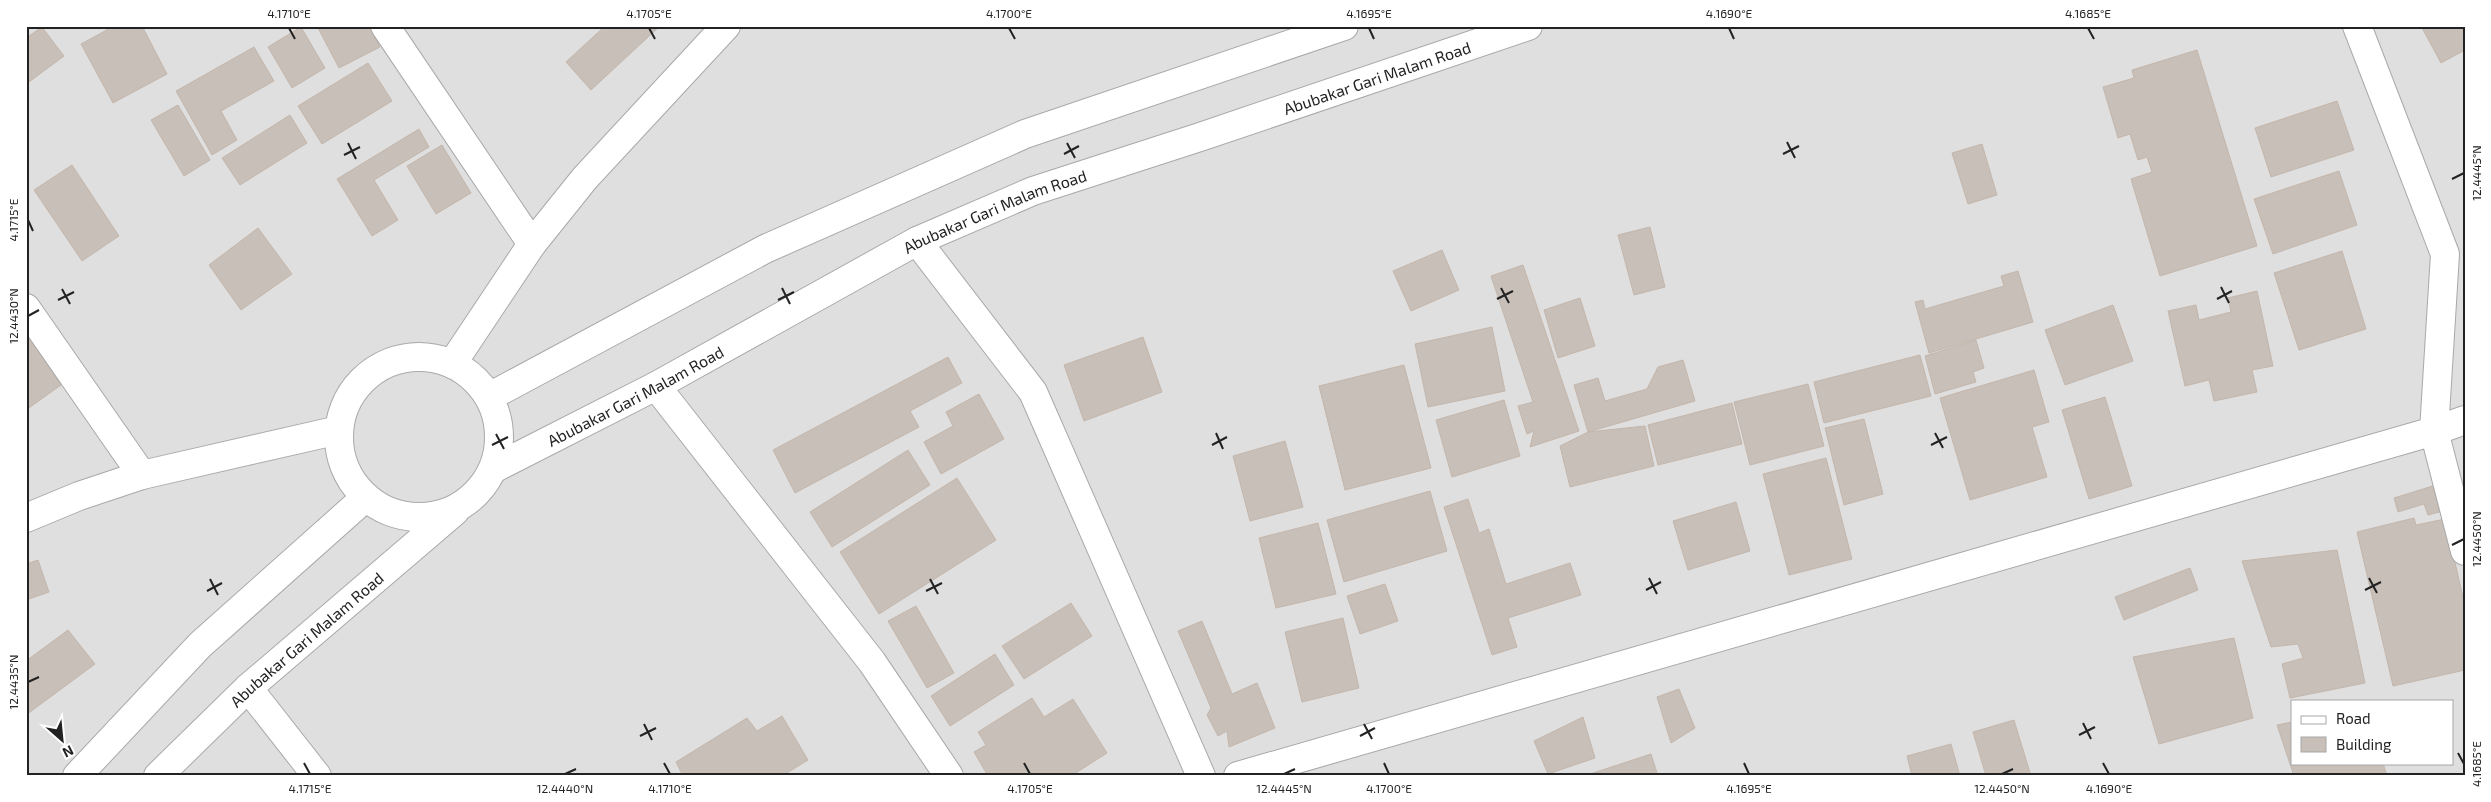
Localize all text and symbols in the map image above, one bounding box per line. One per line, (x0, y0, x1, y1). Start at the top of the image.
text: 4.1710°E (267, 6, 311, 20)
text: 4.1705°E (626, 6, 672, 20)
text: 4.1700°E (986, 6, 1032, 20)
text: 4.1695°E (1346, 6, 1392, 20)
text: 4.1690°E (1706, 6, 1752, 20)
text: 4.1685°E (2065, 6, 2111, 20)
street label: Abubakar Gari Malam Road (1281, 37, 1473, 118)
text: 12.4445°N (2469, 145, 2483, 201)
street label: Abubakar Gari Malam Road (900, 165, 1089, 256)
text: 4.1715°E (6, 198, 20, 241)
text: 12.4430°N (6, 288, 20, 344)
street label: Abubakar Gari Malam Road (544, 341, 726, 449)
text: 12.4450°N (2469, 511, 2483, 567)
street label: Abubakar Gari Malam Road (226, 567, 387, 710)
text: 12.4435°N (6, 655, 20, 709)
legend (2291, 700, 2454, 764)
text: Road (2336, 709, 2371, 727)
north arrow (38, 714, 88, 764)
text: Building (2336, 735, 2392, 753)
text: 4.1685°E (2469, 741, 2483, 787)
text: N (60, 742, 76, 762)
text: 4.1715°E (289, 781, 332, 795)
text: 12.4440°N (537, 781, 593, 795)
text: 4.1710°E (648, 781, 692, 795)
text: 4.1705°E (1007, 781, 1053, 795)
text: 12.4445°N (1256, 781, 1312, 795)
text: 4.1700°E (1366, 781, 1412, 795)
text: 4.1695°E (1726, 781, 1772, 795)
text: 12.4450°N (1974, 781, 2030, 795)
text: 4.1690°E (2086, 781, 2132, 795)

